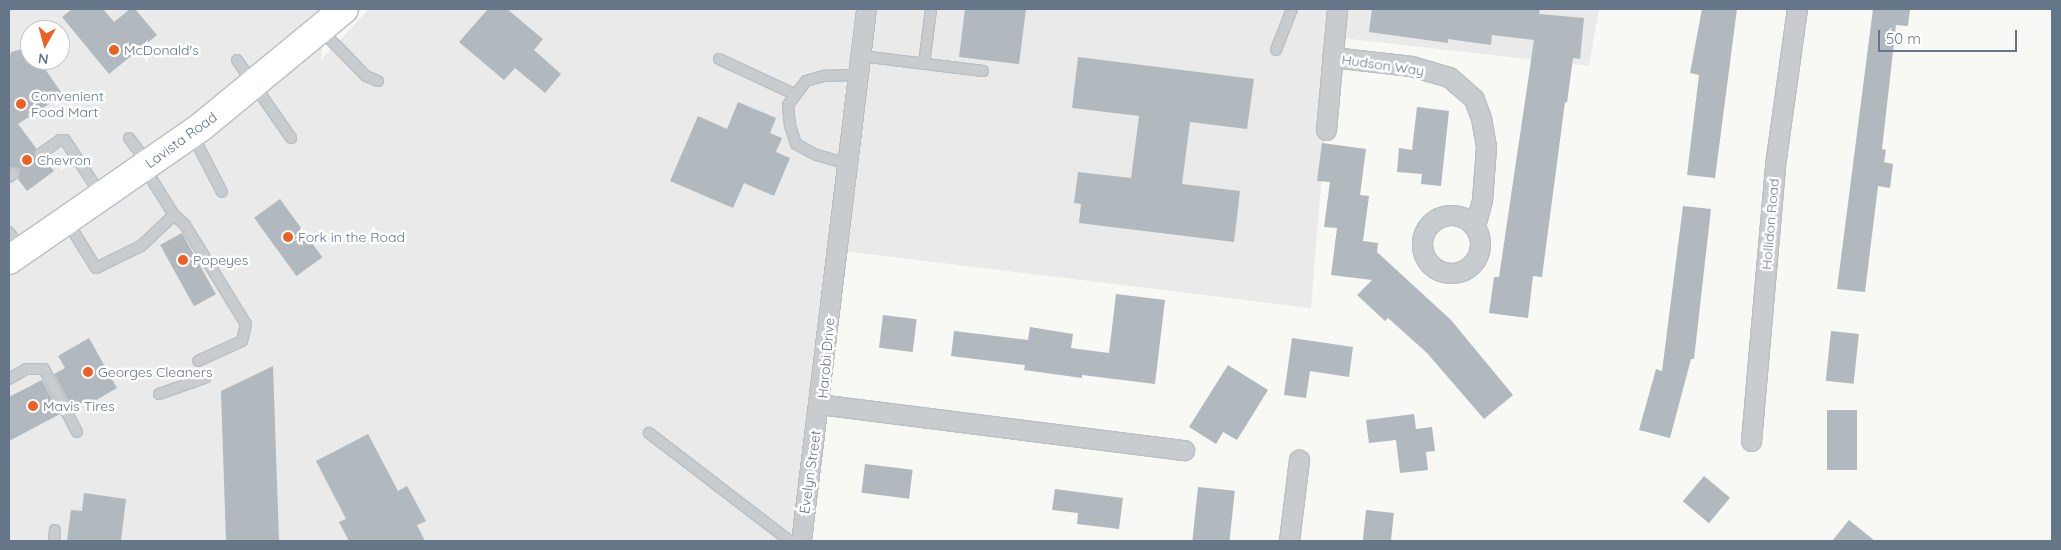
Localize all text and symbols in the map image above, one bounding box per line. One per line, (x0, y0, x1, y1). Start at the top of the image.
north arrow (20, 20, 70, 70)
scale bar (1881, 20, 2020, 52)
text: 50 m (1886, 29, 1921, 48)
place label: McDonald's (124, 42, 199, 58)
marker: McDonald's (108, 44, 120, 56)
text: N (37, 49, 50, 68)
street label: Hudson Way (1341, 51, 1425, 79)
place label: Convenient Food Mart (31, 88, 104, 120)
marker: Convenient Food Mart (15, 98, 27, 110)
street label: Lavista Road (142, 108, 220, 172)
place label: Chevron (37, 152, 91, 168)
marker: Chevron (21, 154, 33, 166)
street label: Hollidon Road (1758, 178, 1782, 270)
place label: Fork in the Road (298, 229, 405, 245)
marker: Fork in the Road (282, 231, 294, 243)
place label: Popeyes (193, 252, 248, 268)
marker: Popeyes (177, 254, 189, 266)
street label: Harobi Drive (814, 317, 838, 399)
place label: Georges Cleaners (98, 364, 213, 380)
marker: Georges Cleaners (82, 366, 94, 378)
place label: Mavis Tires (43, 398, 115, 414)
marker: Mavis Tires (27, 400, 39, 412)
street label: Evelyn Street (796, 429, 824, 515)

